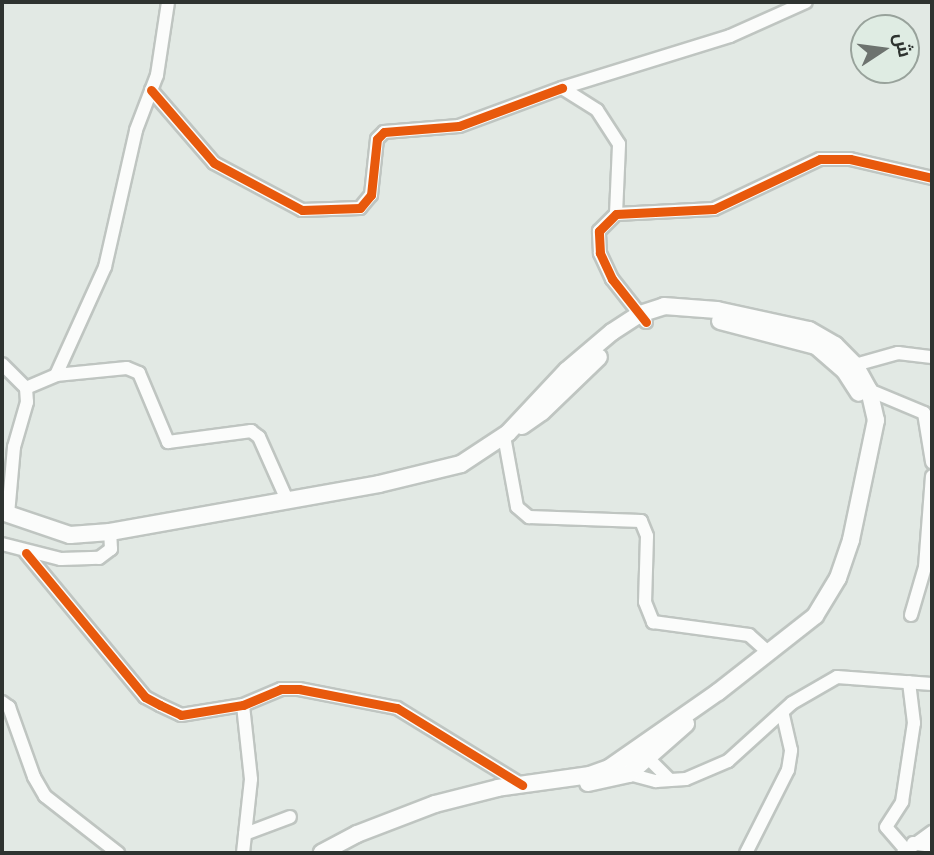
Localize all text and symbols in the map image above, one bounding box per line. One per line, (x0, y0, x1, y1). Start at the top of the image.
north arrow (850, 14, 920, 84)
text: ش (889, 30, 918, 59)

